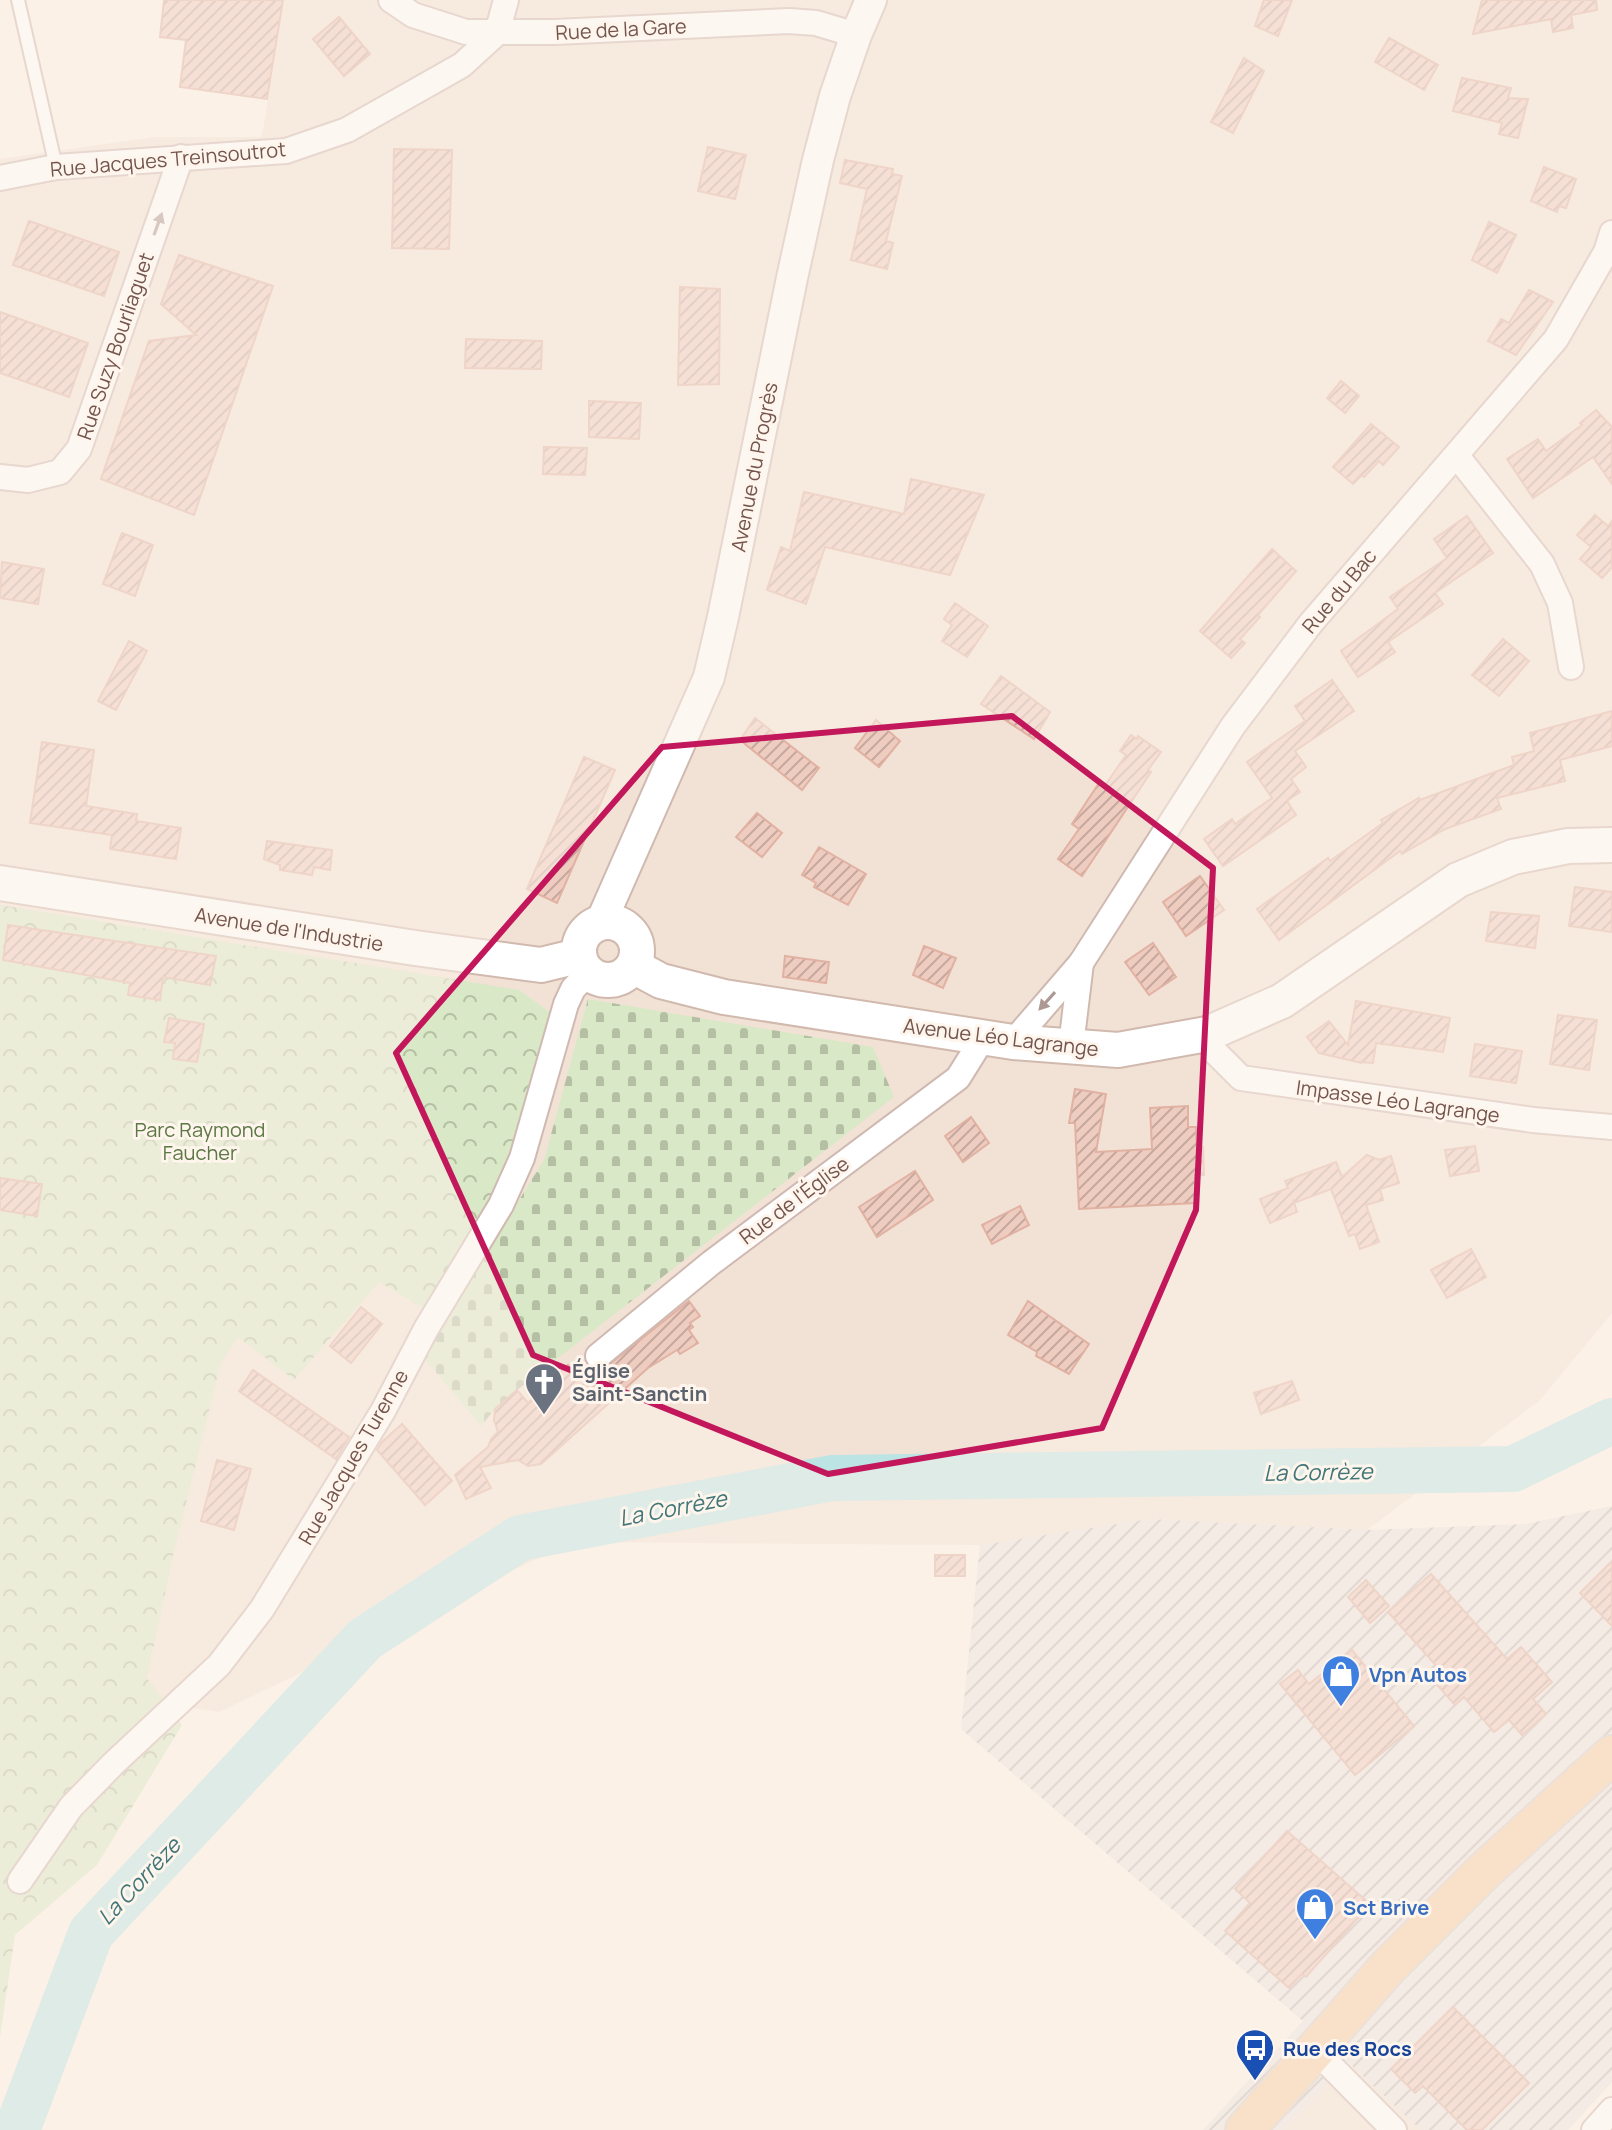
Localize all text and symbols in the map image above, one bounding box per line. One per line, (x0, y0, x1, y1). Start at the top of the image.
street label: Rue de la Gare (555, 12, 687, 46)
street label: Rue Jacques Treinsoutrot (49, 135, 287, 183)
one-way arrow (152, 212, 164, 236)
street label: Rue Suzy Bourliaguet (70, 249, 160, 443)
street label: Avenue du Progrès (724, 380, 784, 554)
street label: Rue du Bac (1296, 543, 1382, 639)
street label: Avenue de l'Industrie (193, 901, 385, 957)
one-way arrow (1039, 990, 1056, 1010)
street label: Avenue Léo Lagrange (902, 1012, 1100, 1062)
street label: Impasse Léo Lagrange (1294, 1073, 1502, 1129)
park label: Parc Raymond Faucher (135, 1116, 265, 1166)
street label: Rue de l'Église (734, 1150, 854, 1250)
place label: Église Saint-Sanctin (572, 1357, 707, 1407)
church icon: Église Saint-Sanctin (523, 1361, 565, 1416)
street label: Rue Jacques Turenne (292, 1364, 414, 1550)
water label: La Corrèze (1263, 1456, 1374, 1488)
water label: La Corrèze (617, 1483, 730, 1533)
shop icon: Vpn Autos (1320, 1653, 1362, 1708)
place label: Vpn Autos (1369, 1661, 1467, 1688)
water label: La Corrèze (91, 1830, 188, 1931)
shop icon: Sct Brive (1294, 1886, 1336, 1941)
place label: Sct Brive (1343, 1894, 1429, 1921)
bus stop icon: Rue des Rocs (1234, 2027, 1276, 2082)
place label: Rue des Rocs (1283, 2035, 1412, 2062)

